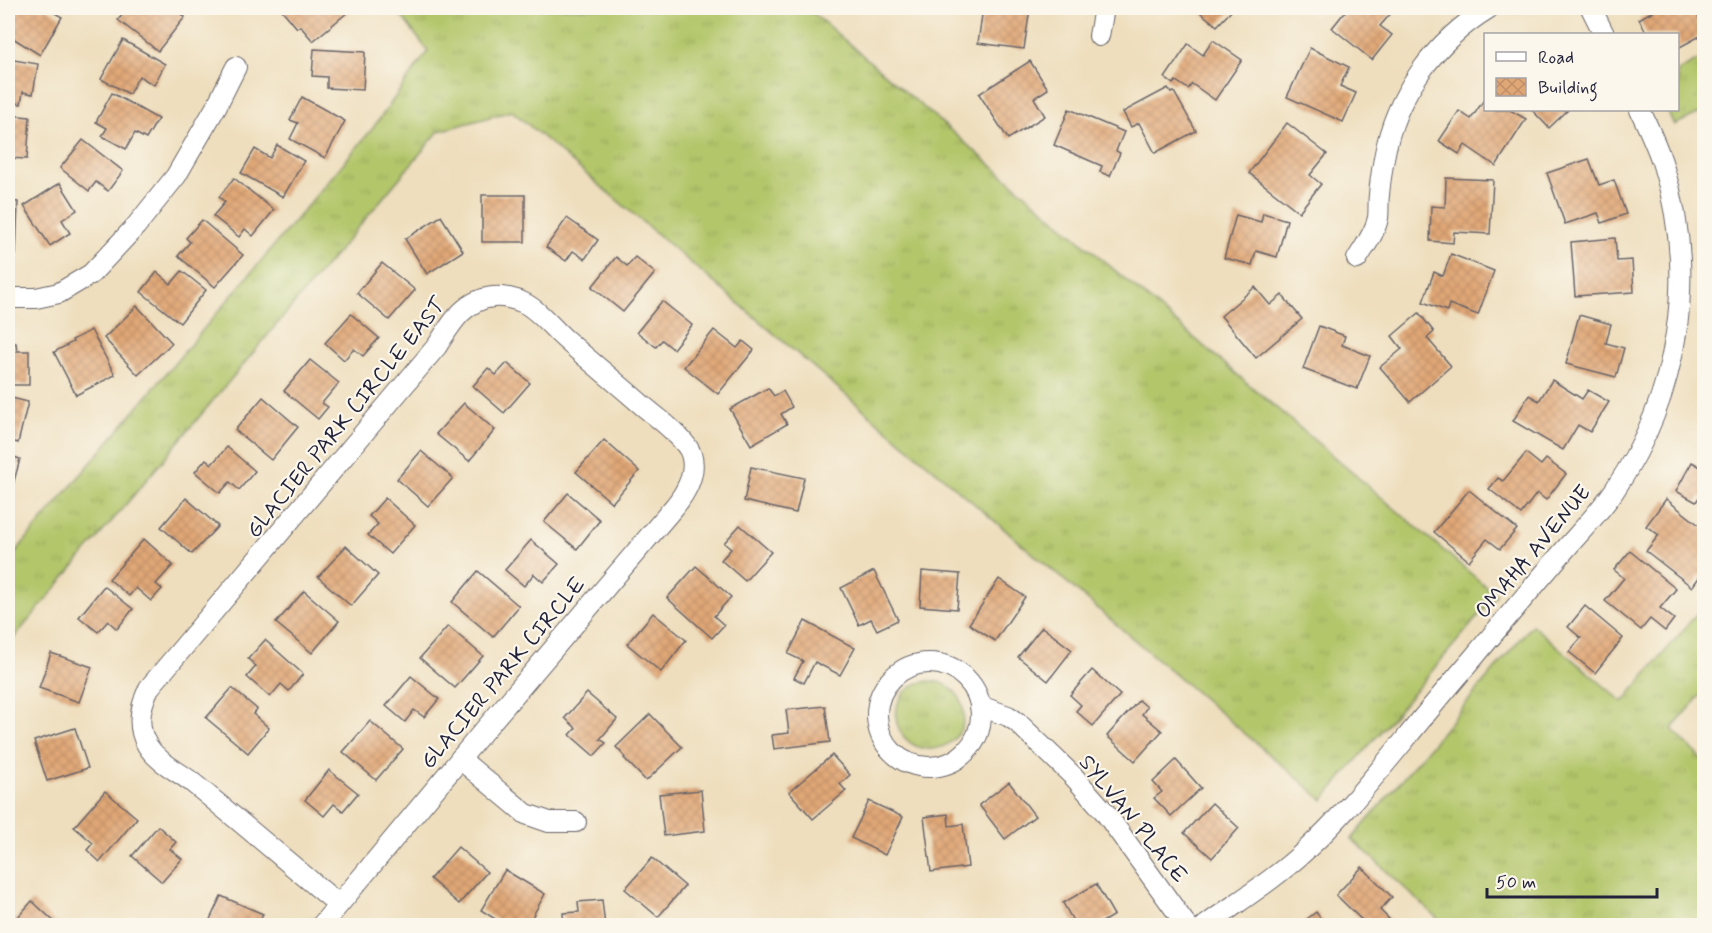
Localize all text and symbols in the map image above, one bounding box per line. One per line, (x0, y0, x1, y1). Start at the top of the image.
legend (1484, 33, 1679, 111)
text: Road (1538, 46, 1574, 70)
text: Building (1538, 76, 1598, 102)
street label: GLACIER PARK CIRCLE EAST (241, 291, 453, 544)
street label: OMAHA AVENUE (1469, 480, 1598, 625)
street label: GLACIER PARK CIRCLE (415, 571, 592, 775)
street label: SYLVAN PLACE (1072, 749, 1193, 889)
scale bar (1487, 861, 1656, 899)
text: 50 m (1496, 871, 1536, 895)

